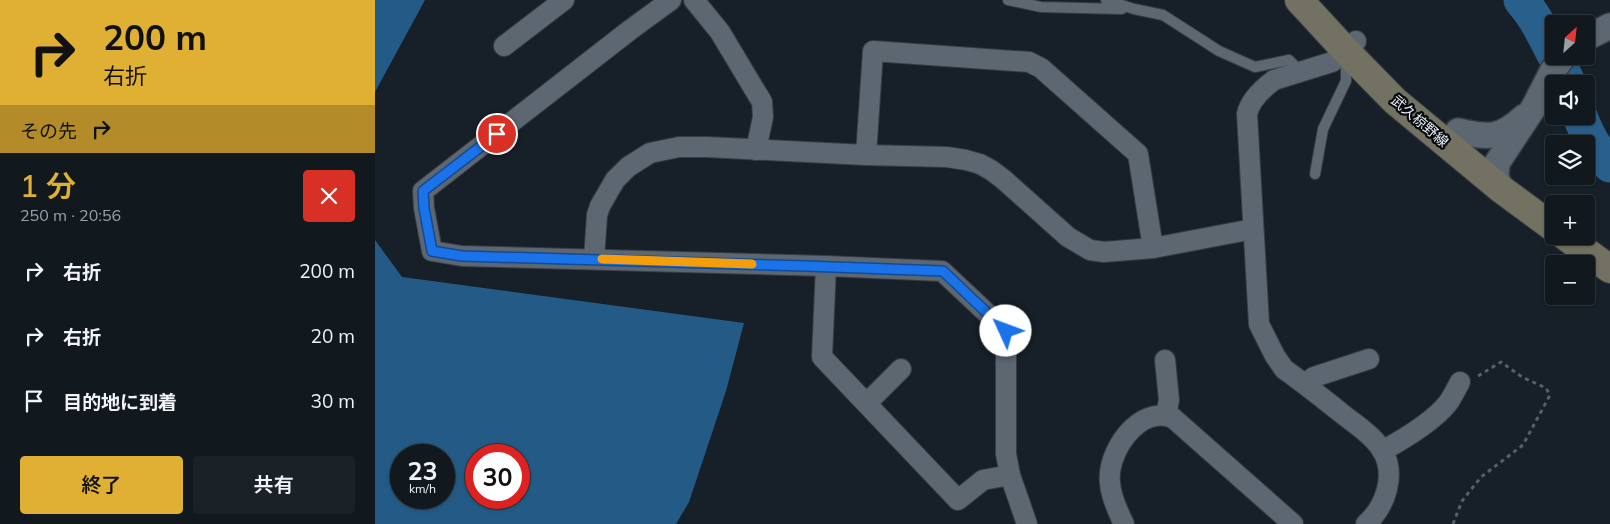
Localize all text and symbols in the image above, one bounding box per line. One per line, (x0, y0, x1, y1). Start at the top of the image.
text: 200 m (103, 15, 207, 59)
north arrow (1545, 15, 1595, 65)
map controls (1545, 15, 1595, 305)
icon: right (20, 20, 85, 85)
text: 右折 (103, 62, 147, 90)
button: sound (1545, 75, 1595, 125)
street label: 武久椋野線 (1388, 91, 1452, 151)
pin (476, 113, 518, 155)
icon: right (87, 115, 115, 143)
text: その先 (20, 119, 77, 143)
icon: arrive (483, 120, 511, 148)
button: layers (1545, 135, 1595, 185)
text: 1 分 (20, 167, 76, 205)
button: close (303, 170, 355, 222)
button: + (1545, 195, 1595, 245)
text: 250 m · 20:56 (20, 205, 121, 225)
button: − (1545, 255, 1595, 305)
icon: right (20, 257, 48, 285)
text: 200 m (299, 259, 355, 283)
text: 右折 (63, 260, 101, 284)
position arrow (979, 304, 1031, 356)
icon: right (20, 322, 48, 350)
text: 20 m (311, 324, 355, 348)
text: 右折 (63, 325, 101, 349)
icon: arrive (20, 387, 48, 415)
text: 30 m (311, 389, 355, 413)
text: 目的地に到着 (63, 390, 177, 414)
speed limit sign: 30 (465, 444, 530, 509)
text: 23 (407, 455, 438, 486)
button: 終了 (20, 456, 183, 514)
button: 共有 (193, 456, 355, 514)
text: km/h (409, 481, 436, 496)

